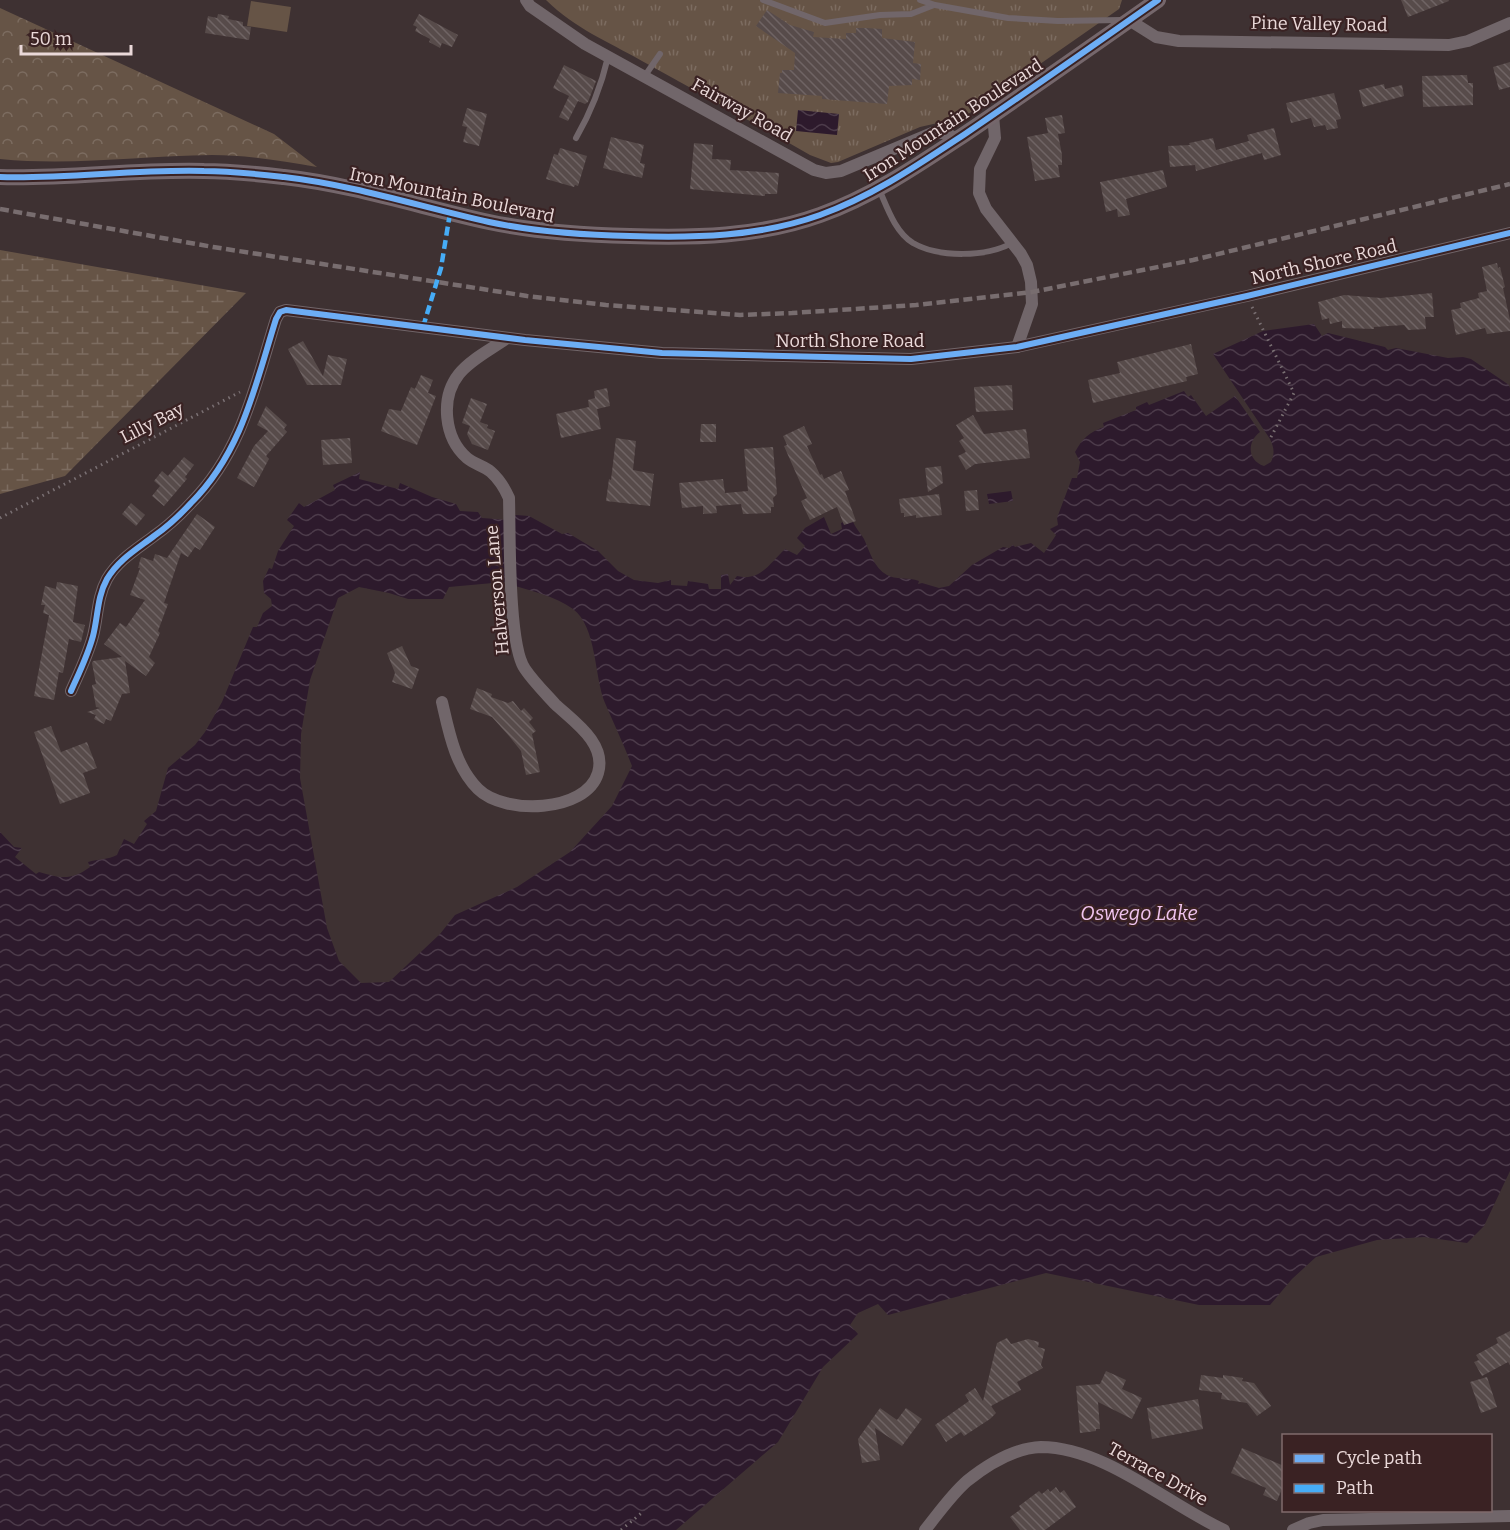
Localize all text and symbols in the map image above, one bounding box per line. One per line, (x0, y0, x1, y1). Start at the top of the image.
street label: Pine Valley Road (1250, 12, 1388, 36)
scale bar (21, 18, 130, 56)
text: 50 m (30, 28, 72, 50)
street label: Iron Mountain Boulevard (859, 54, 1047, 186)
street label: Fairway Road (688, 73, 796, 147)
street label: Iron Mountain Boulevard (347, 162, 557, 228)
street label: North Shore Road (1249, 234, 1399, 289)
street label: North Shore Road (775, 330, 925, 352)
street label: Lilly Bay (117, 397, 188, 448)
street label: Halverson Lane (480, 524, 514, 656)
water label: Oswego Lake (1080, 901, 1198, 925)
legend (1282, 1434, 1492, 1512)
street label: Terrace Drive (1104, 1437, 1212, 1511)
text: Cycle path (1336, 1447, 1422, 1469)
text: Path (1336, 1477, 1374, 1499)

